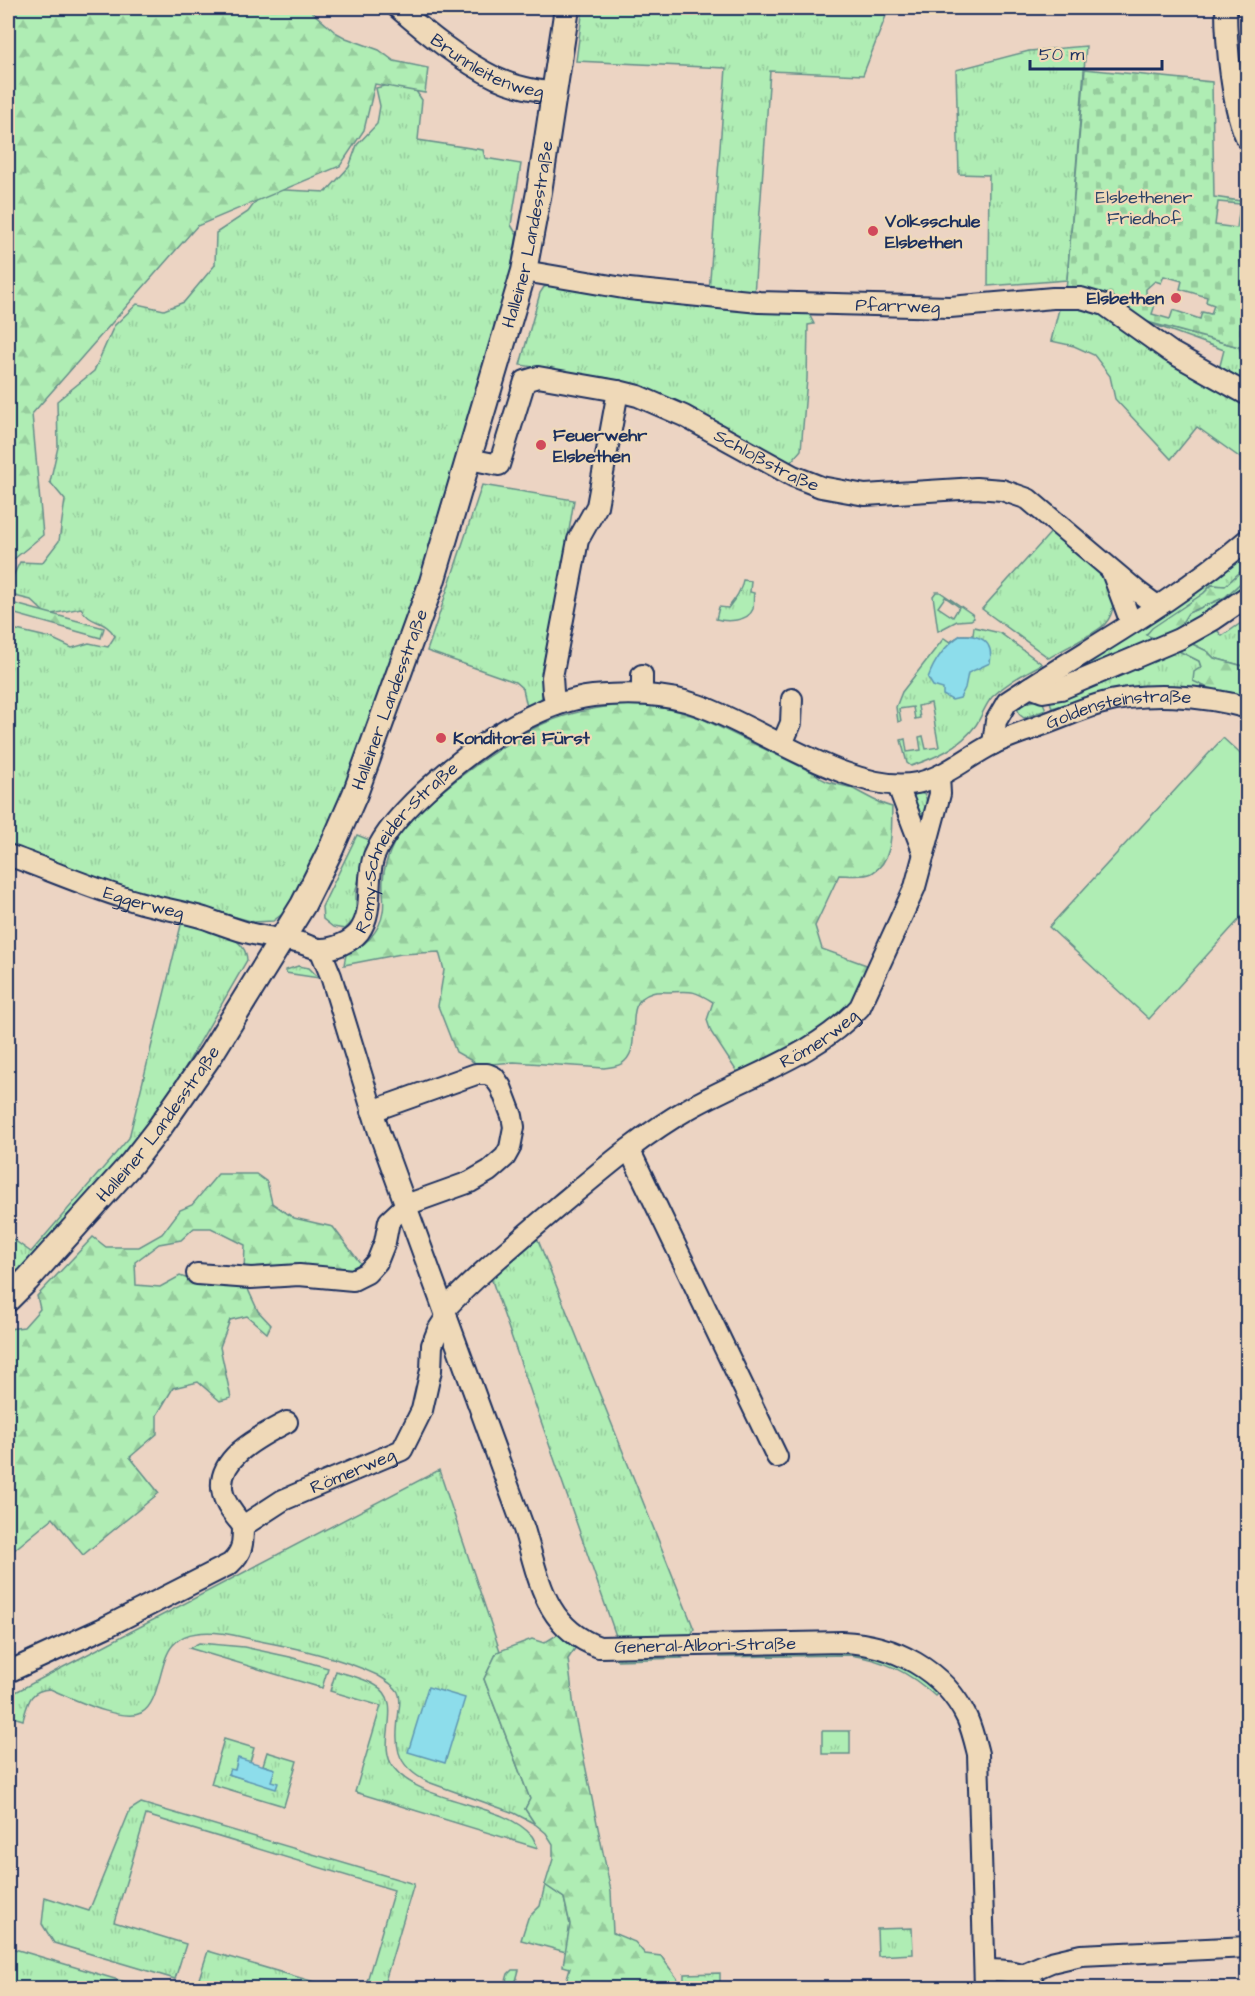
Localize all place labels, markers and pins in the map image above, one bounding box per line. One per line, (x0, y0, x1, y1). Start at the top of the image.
place label: Volksschule Elsbethen (884, 209, 981, 255)
marker: Volksschule Elsbethen (866, 224, 880, 238)
place label: Elsbethen (1087, 286, 1164, 311)
marker: Elsbethen (1169, 291, 1183, 305)
place label: Feuerwehr Elsbethen (553, 423, 647, 469)
marker: Feuerwehr Elsbethen (534, 438, 548, 452)
place label: Konditorei Fürst (453, 726, 591, 751)
marker: Konditorei Fürst (434, 731, 448, 745)

